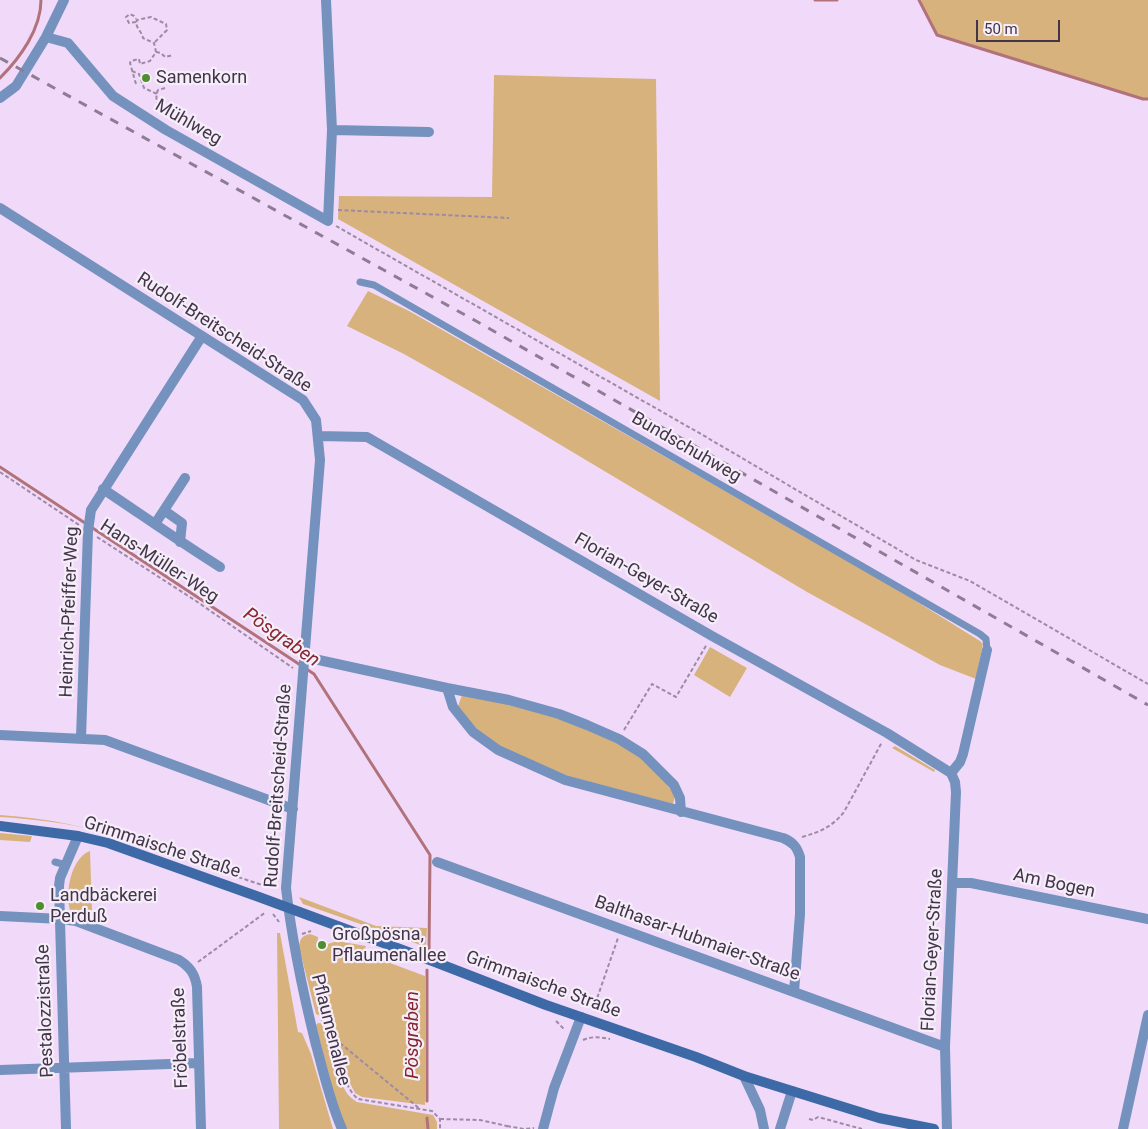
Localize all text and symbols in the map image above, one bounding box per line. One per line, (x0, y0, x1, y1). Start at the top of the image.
scale bar (978, 10, 1062, 42)
text: 50 m (984, 20, 1018, 38)
place label: Samenkorn (156, 67, 247, 89)
marker: Samenkorn (140, 72, 152, 84)
street label: Mühlweg (151, 95, 225, 151)
street label: Rudolf-Breitscheid-Straße (133, 268, 315, 398)
street label: Bundschuhweg (627, 408, 745, 488)
street label: Hans-Müller-Weg (96, 516, 222, 608)
street label: Heinrich-Pfeiffer-Weg (56, 526, 84, 698)
street label: Florian-Geyer-Straße (570, 529, 722, 629)
water label: Pösgraben (238, 603, 324, 673)
street label: Rudolf-Breitscheid-Straße (261, 683, 297, 889)
street label: Grimmaische Straße (81, 812, 243, 884)
street label: Am Bogen (1011, 865, 1097, 903)
street label: Florian-Geyer-Straße (918, 868, 948, 1032)
place label: Landbäckerei Perduß (50, 885, 157, 928)
street label: Balthasar-Hubmaier-Straße (591, 892, 803, 986)
marker: Landbäckerei Perduß (34, 900, 46, 912)
place label: Großpösna, Pflaumenallee (332, 924, 446, 966)
marker: Großpösna, Pflaumenallee (316, 939, 328, 951)
street label: Pestalozzistraße (33, 944, 59, 1078)
street label: Grimmaische Straße (462, 947, 624, 1023)
street label: Pflaumenallee (306, 972, 354, 1088)
street label: Fröbelstraße (168, 987, 194, 1089)
water label: Pösgraben (402, 991, 424, 1079)

